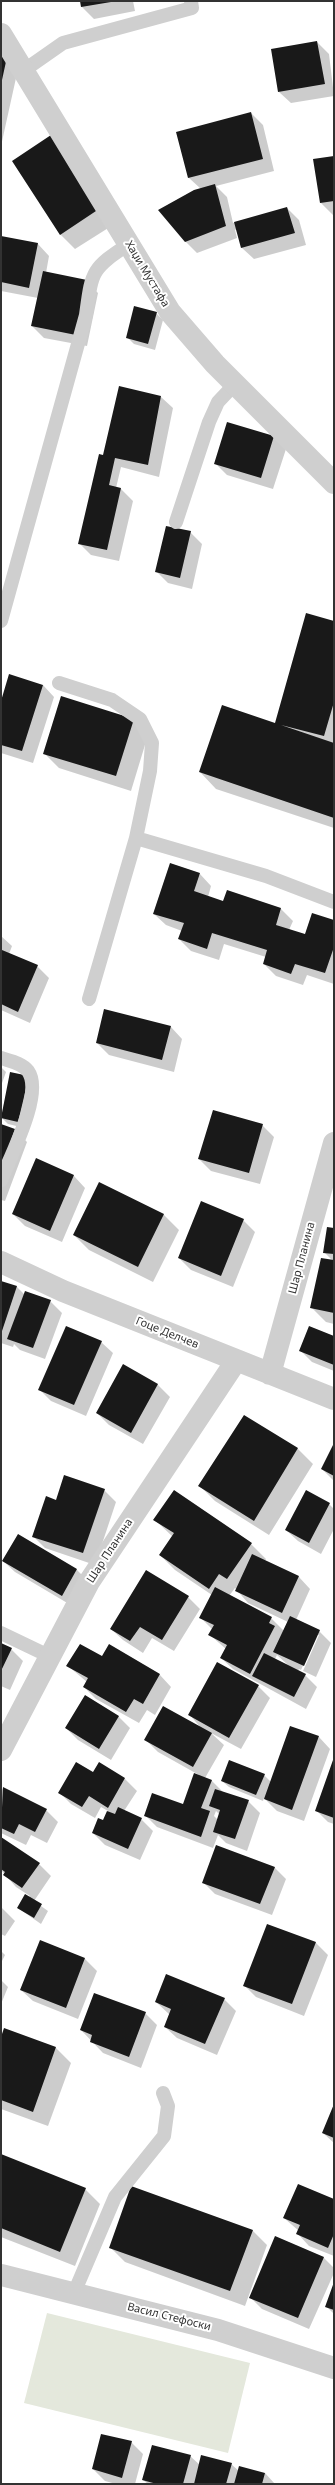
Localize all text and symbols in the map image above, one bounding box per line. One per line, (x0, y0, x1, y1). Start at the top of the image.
street label: Хаџи Мустафа (122, 238, 172, 310)
street label: Шар Планина (286, 1220, 318, 1296)
street label: Гоце Делчев (134, 1314, 200, 1352)
street label: Шар Планина (84, 1516, 136, 1586)
street label: Васил Стефоски (126, 2300, 212, 2334)

